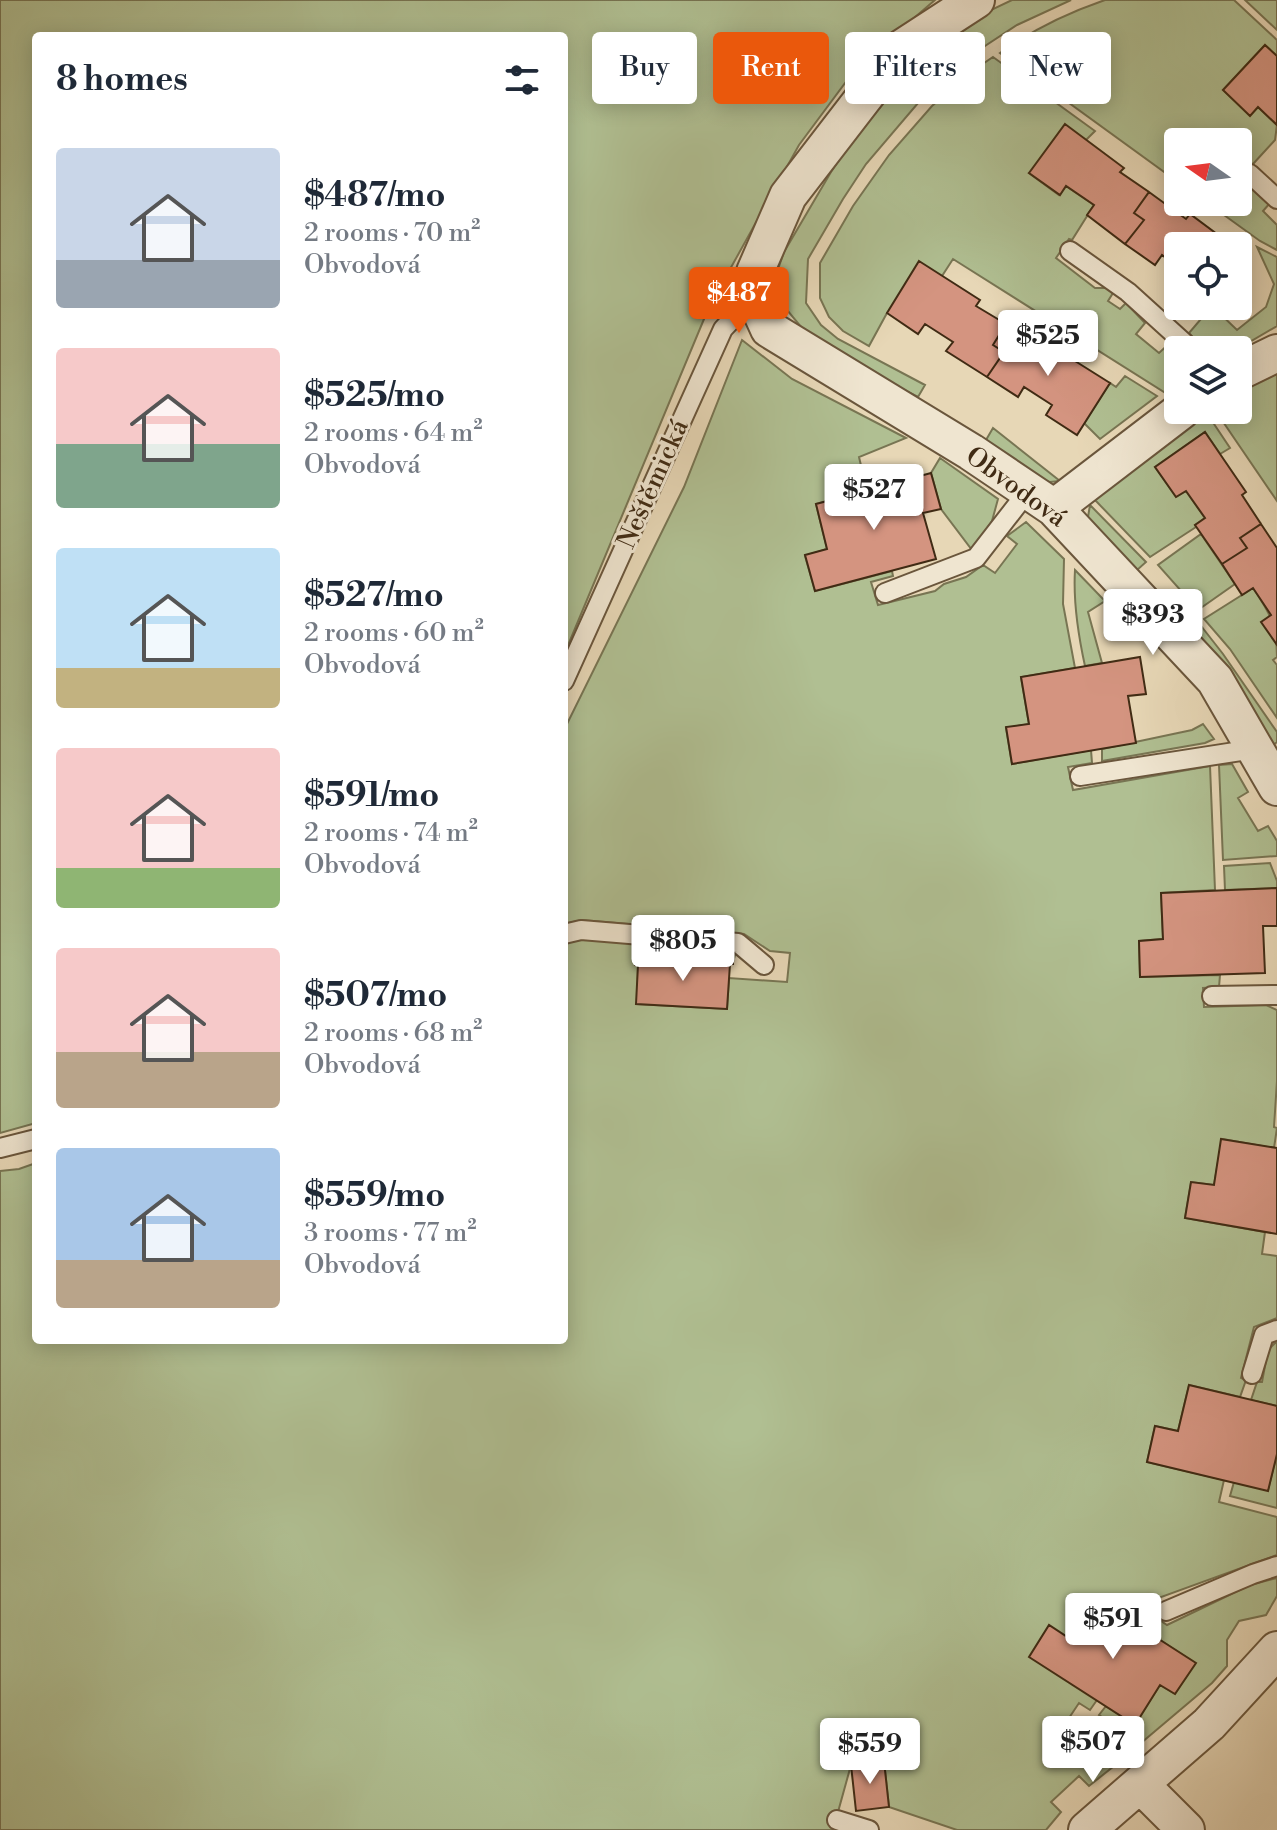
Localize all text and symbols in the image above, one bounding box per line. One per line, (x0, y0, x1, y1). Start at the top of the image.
chip: Buy (592, 32, 697, 104)
chip: Rent (713, 32, 829, 104)
chip: Filters (845, 32, 985, 104)
chip: New (1001, 32, 1111, 104)
icon: filters (500, 58, 544, 102)
text: 8 homes (56, 59, 188, 101)
north arrow (1164, 128, 1252, 216)
map controls (1164, 128, 1252, 424)
text: $487/mo (304, 175, 445, 217)
icon: home (120, 180, 216, 276)
text: 2 rooms · 70 m² (304, 217, 480, 249)
button: locate (1164, 232, 1252, 320)
text: Obvodová (304, 249, 421, 281)
pin: $487 (692, 267, 786, 335)
text: $487 (707, 277, 771, 309)
pin: $525 (1001, 310, 1095, 378)
text: $525 (1016, 320, 1080, 352)
button: layers (1164, 336, 1252, 424)
text: $525/mo (304, 375, 445, 417)
icon: home (120, 380, 216, 476)
street label: Neštěmická (610, 414, 696, 554)
text: 2 rooms · 64 m² (304, 417, 483, 449)
street label: Obvodová (959, 440, 1073, 535)
text: Obvodová (304, 449, 421, 481)
pin: $527 (827, 464, 921, 532)
text: $527 (843, 474, 905, 506)
text: $527/mo (304, 575, 444, 617)
icon: home (120, 580, 216, 676)
pin: $393 (1106, 589, 1200, 657)
text: $393 (1121, 599, 1185, 631)
text: 2 rooms · 60 m² (304, 617, 484, 649)
text: Obvodová (304, 649, 421, 681)
text: $591/mo (304, 775, 439, 817)
icon: home (120, 780, 216, 876)
text: 2 rooms · 74 m² (304, 817, 478, 849)
text: Obvodová (304, 849, 421, 881)
pin: $805 (636, 915, 730, 983)
text: $805 (649, 925, 717, 957)
text: $507/mo (304, 975, 447, 1017)
icon: home (120, 980, 216, 1076)
text: 2 rooms · 68 m² (304, 1017, 482, 1049)
text: Obvodová (304, 1049, 421, 1081)
text: $559/mo (304, 1175, 445, 1217)
icon: home (120, 1180, 216, 1276)
text: 3 rooms · 77 m² (304, 1217, 476, 1249)
text: Obvodová (304, 1249, 421, 1281)
pin: $591 (1066, 1593, 1160, 1661)
text: $591 (1083, 1603, 1143, 1635)
pin: $507 (1046, 1716, 1140, 1784)
pin: $559 (823, 1718, 917, 1786)
text: $507 (1060, 1726, 1126, 1758)
text: $559 (838, 1728, 902, 1760)

